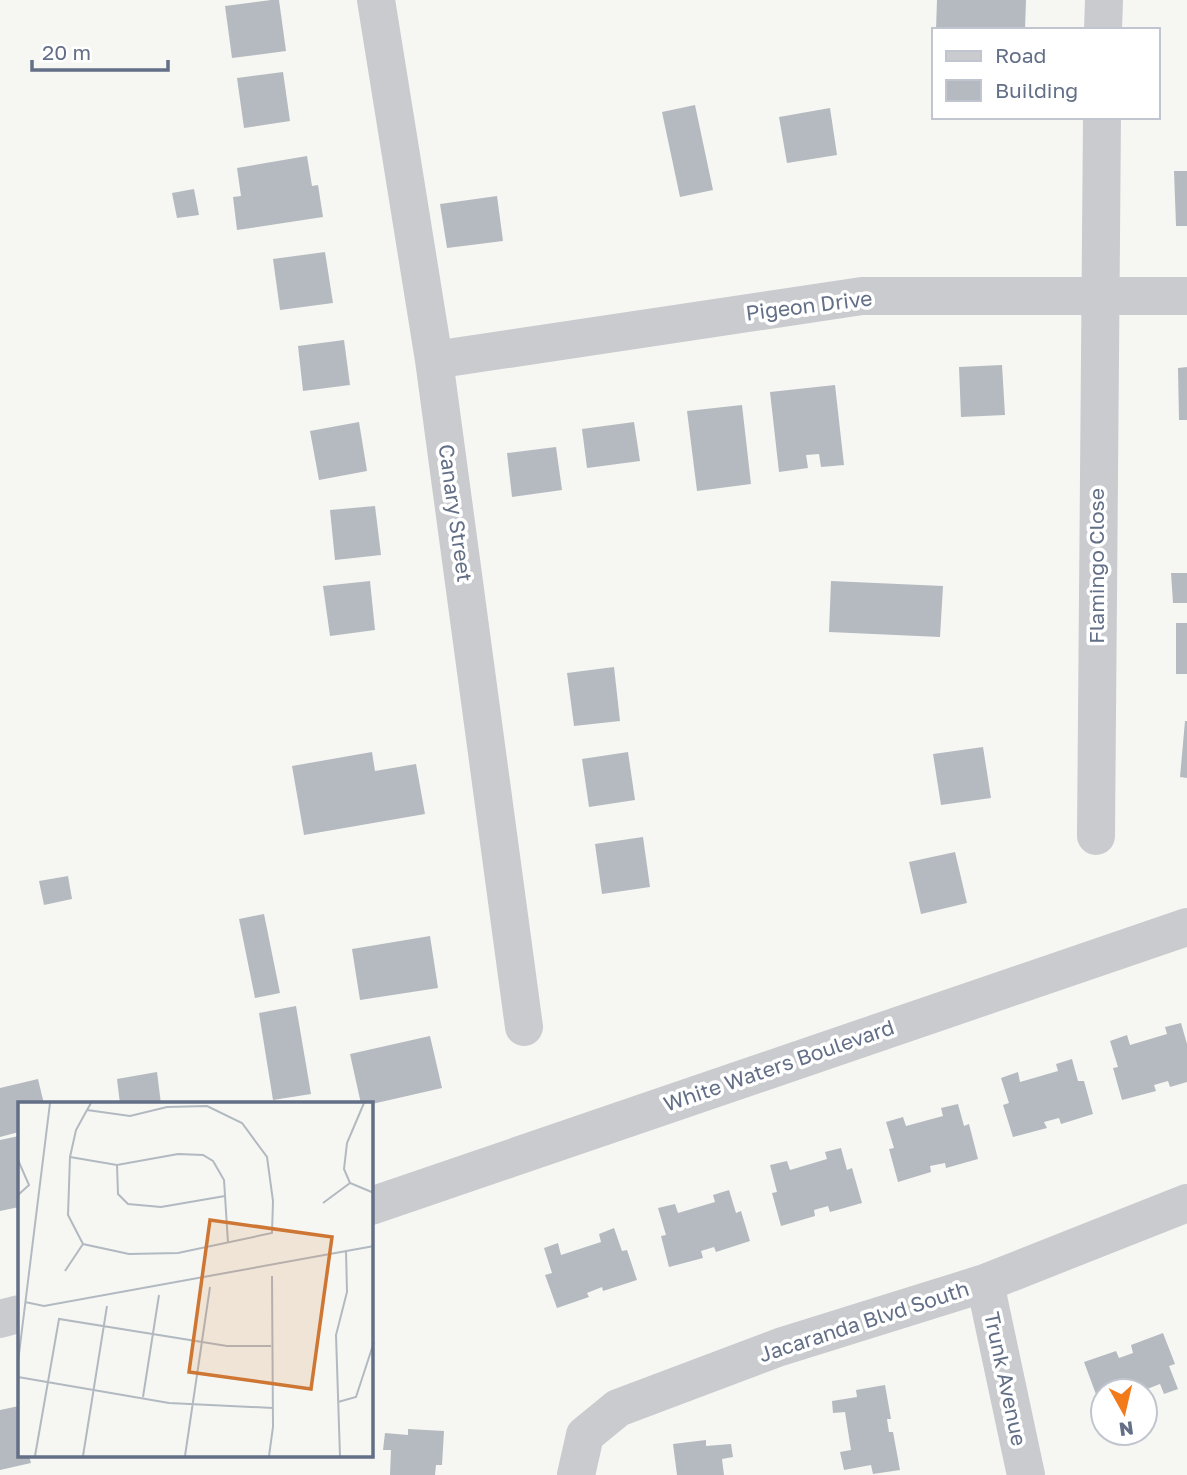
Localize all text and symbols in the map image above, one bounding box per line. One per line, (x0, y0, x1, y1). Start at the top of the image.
scale bar (32, 28, 168, 72)
legend (932, 28, 1159, 119)
text: 20 m (42, 39, 91, 65)
text: Road (995, 42, 1046, 68)
text: Building (995, 77, 1078, 103)
street label: Pigeon Drive (744, 284, 874, 326)
street label: Canary Street (433, 442, 479, 583)
street label: Flamingo Close (1083, 488, 1109, 644)
street label: White Waters Boulevard (660, 1013, 897, 1117)
inset map (18, 1102, 373, 1458)
street label: Jacaranda Blvd South (755, 1275, 972, 1367)
street label: Trunk Avenue (979, 1309, 1033, 1448)
north arrow (1089, 1377, 1159, 1447)
text: N (1118, 1417, 1135, 1442)

